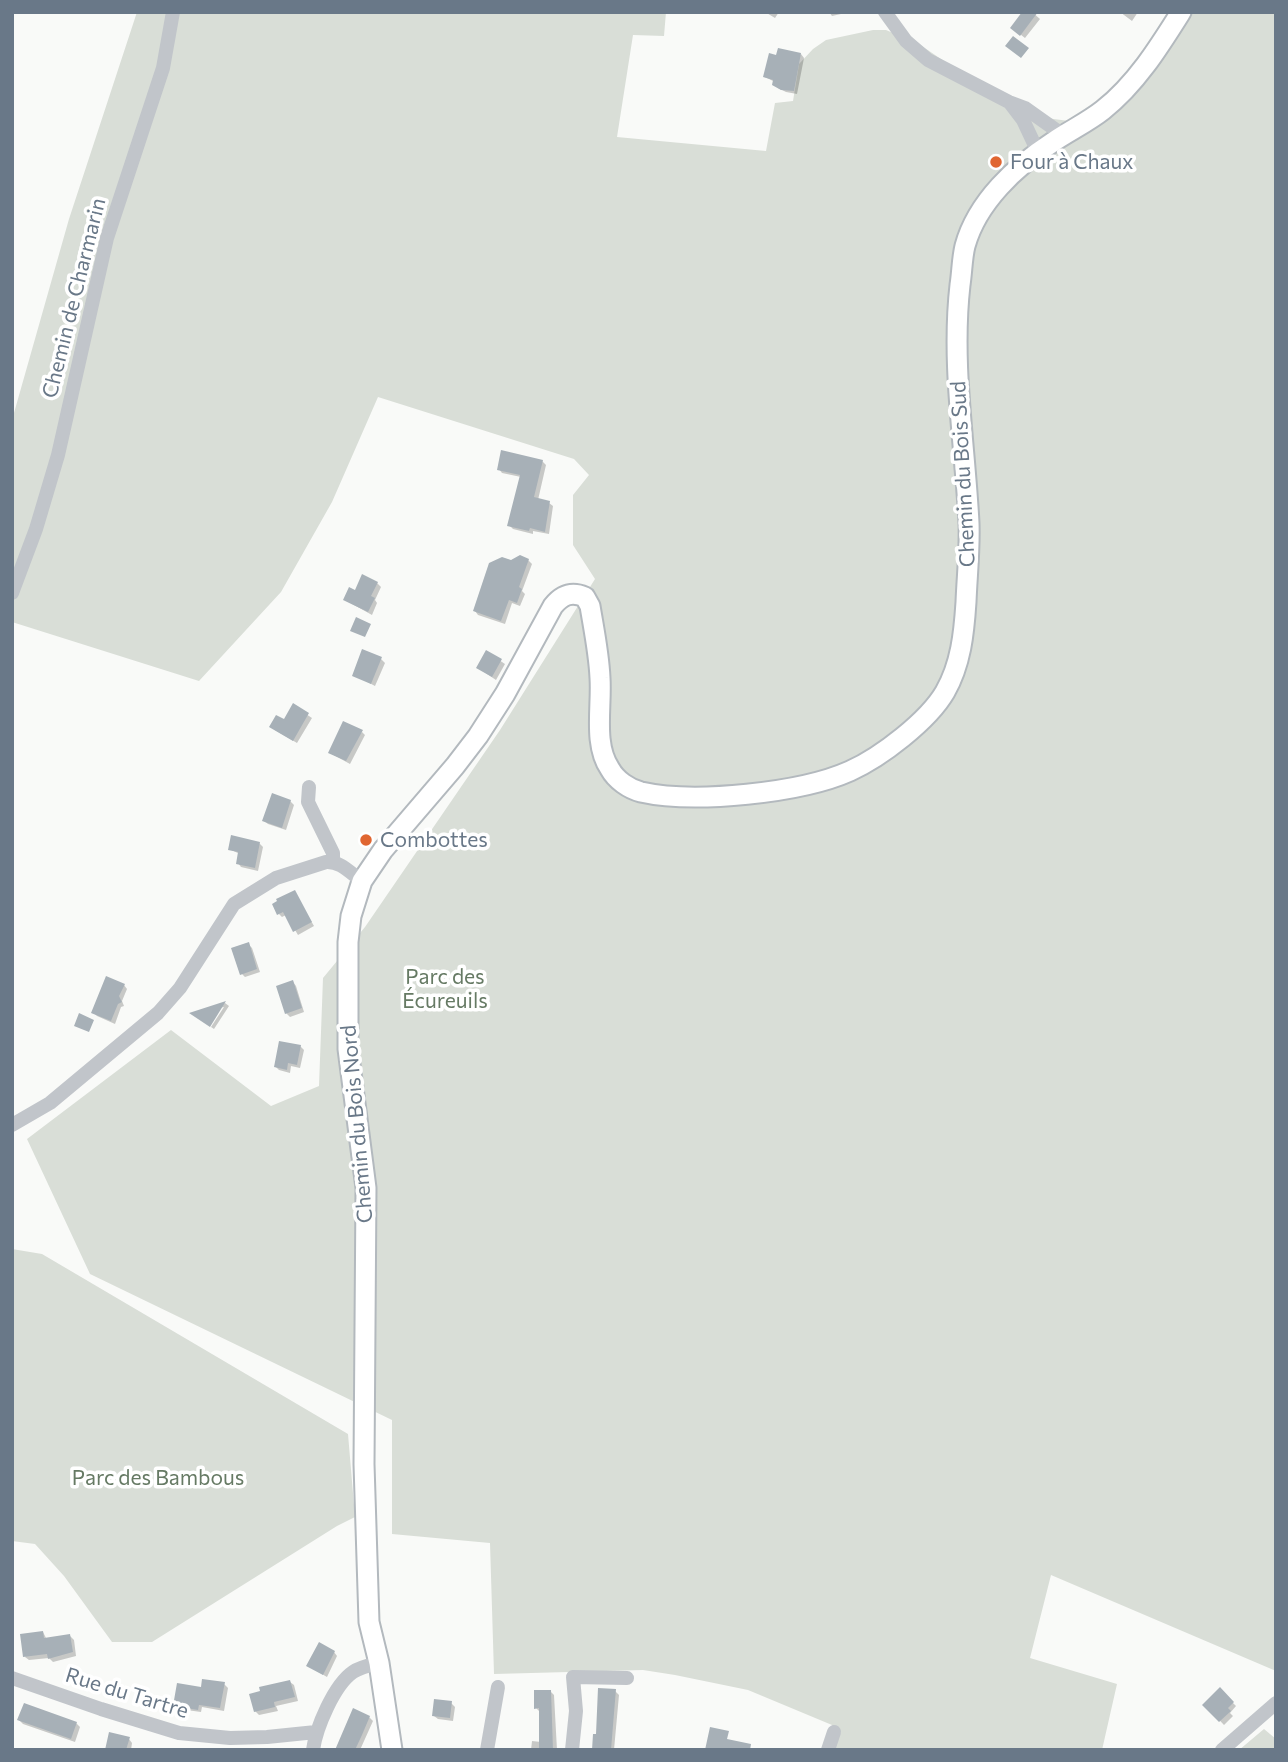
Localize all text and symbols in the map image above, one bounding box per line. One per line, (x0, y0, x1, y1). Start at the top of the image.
place label: Four à Chaux (1010, 149, 1133, 175)
marker: Four à Chaux (988, 154, 1004, 170)
street label: Chemin de Charmarin (37, 195, 111, 401)
street label: Chemin du Bois Sud (946, 380, 980, 568)
place label: Combottes (380, 827, 488, 853)
marker: Combottes (358, 832, 374, 848)
park label: Parc des Écureuils (402, 964, 488, 1014)
street label: Chemin du Bois Nord (336, 1024, 378, 1224)
park label: Parc des Bambous (72, 1465, 244, 1491)
street label: Rue du Tartre (62, 1662, 192, 1724)

